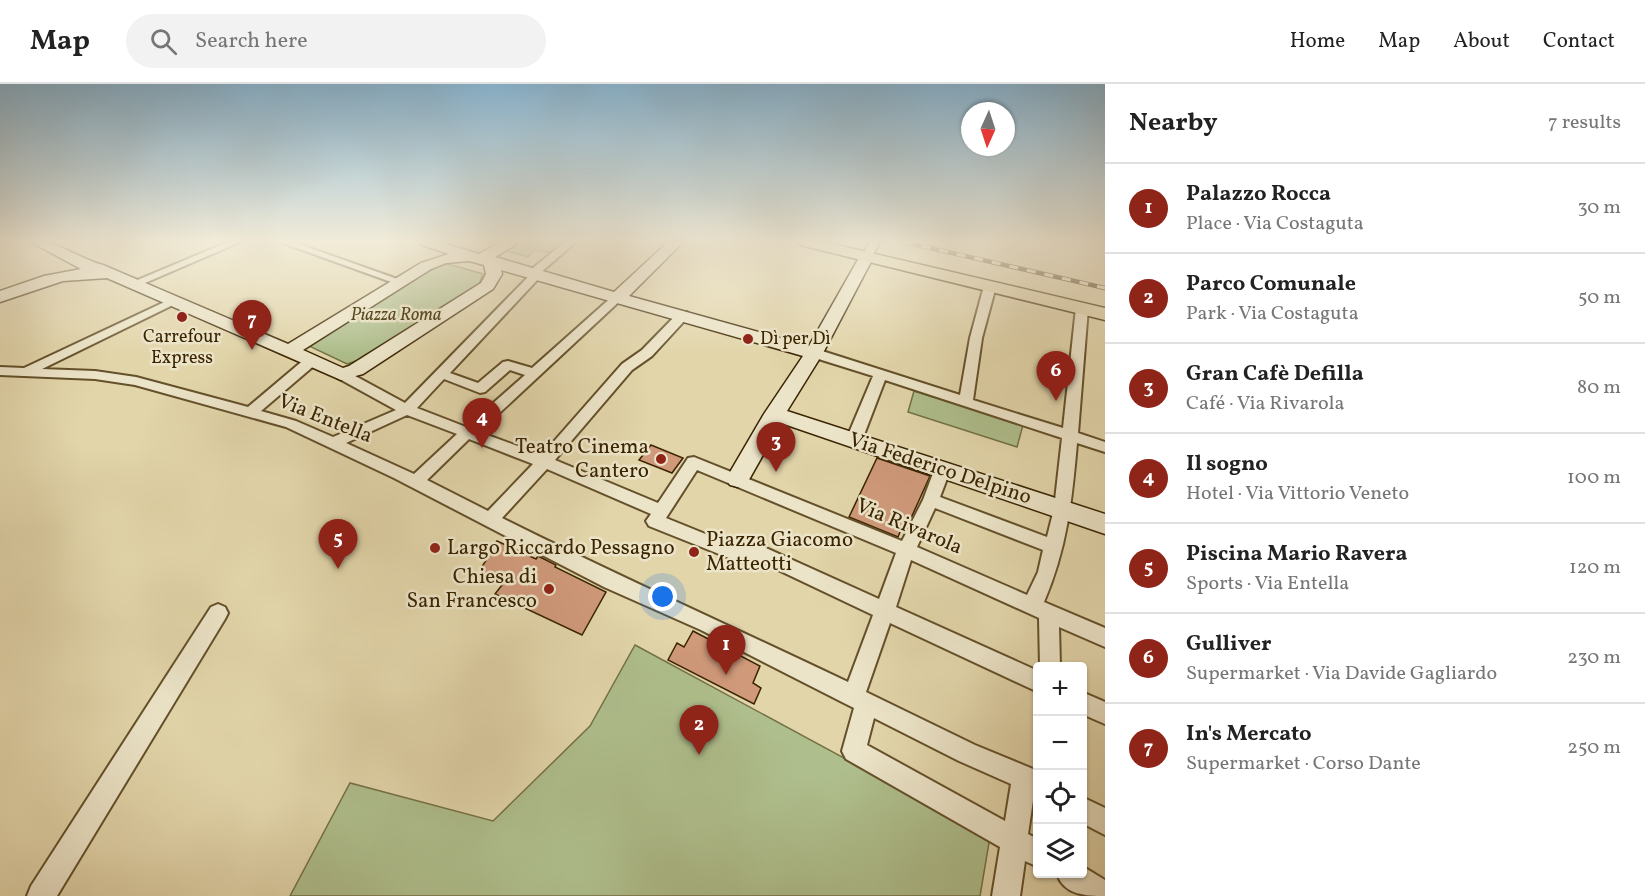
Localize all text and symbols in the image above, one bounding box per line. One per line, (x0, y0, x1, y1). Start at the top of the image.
search box (126, 14, 546, 68)
text: Map (30, 22, 90, 61)
icon: search (147, 25, 180, 58)
text: Search here (195, 26, 308, 57)
text: Home (1290, 27, 1345, 56)
text: Map (1378, 27, 1420, 56)
text: About (1453, 27, 1510, 56)
text: Contact (1543, 27, 1615, 56)
north arrow (961, 102, 1015, 156)
text: Nearby (1129, 105, 1218, 141)
text: 7 results (1548, 109, 1621, 137)
text: Palazzo Rocca (1186, 179, 1331, 210)
text: 1 (1144, 194, 1153, 222)
text: 30 m (1577, 194, 1621, 222)
text: Place · Via Costaguta (1186, 210, 1364, 238)
text: Parco Comunale (1186, 269, 1356, 300)
text: 2 (1143, 284, 1154, 312)
text: 50 m (1578, 284, 1621, 312)
pin: 7 (232, 300, 272, 350)
text: Park · Via Costaguta (1186, 300, 1359, 328)
park label: Piazza Roma (351, 303, 441, 328)
marker: Carrefour Express (175, 310, 189, 324)
place label: Carrefour Express (143, 325, 221, 371)
place label: Dì per Dì (760, 327, 831, 352)
marker: Dì per Dì (741, 332, 755, 346)
pin: 6 (1036, 352, 1076, 401)
text: Gran Cafè Defilla (1186, 359, 1364, 390)
text: 3 (1143, 374, 1154, 402)
text: 80 m (1577, 374, 1621, 402)
street label: Via Entella (273, 387, 377, 451)
text: Café · Via Rivarola (1186, 390, 1344, 418)
pin: 4 (462, 398, 502, 448)
pin: 3 (756, 422, 796, 472)
street label: Via Federico Delpino (845, 426, 1035, 512)
place label: Teatro Cinema Cantero (515, 433, 649, 486)
text: Il sogno (1186, 449, 1268, 480)
marker: Teatro Cinema Cantero (654, 452, 668, 466)
text: 4 (1142, 464, 1155, 492)
text: 100 m (1567, 464, 1621, 492)
text: Hotel · Via Vittorio Veneto (1186, 480, 1409, 508)
street label: Via Rivarola (851, 492, 967, 562)
pin: 5 (318, 520, 358, 569)
place label: Piazza Giacomo Matteotti (706, 526, 853, 579)
place label: Largo Riccardo Pessagno (447, 534, 675, 563)
text: Piscina Mario Ravera (1186, 539, 1407, 570)
marker: Largo Riccardo Pessagno (428, 541, 442, 555)
marker: Piazza Giacomo Matteotti (687, 545, 701, 559)
text: 5 (1144, 554, 1153, 582)
text: 120 m (1569, 554, 1621, 582)
place label: Chiesa di San Francesco (406, 563, 537, 616)
text: Sports · Via Entella (1186, 570, 1349, 598)
marker: Chiesa di San Francesco (542, 582, 556, 596)
your location (648, 582, 677, 611)
pin: 1 (706, 626, 746, 675)
text: Gulliver (1186, 629, 1271, 660)
text: 6 (1143, 644, 1154, 672)
text: 230 m (1567, 644, 1621, 672)
text: Supermarket · Via Davide Gagliardo (1186, 660, 1497, 688)
map controls (1033, 662, 1087, 878)
button: + (1033, 662, 1087, 716)
pin: 2 (680, 706, 718, 755)
button: − (1033, 716, 1087, 770)
text: In's Mercato (1186, 719, 1312, 750)
text: 7 (1144, 734, 1153, 762)
text: 250 m (1567, 734, 1621, 762)
text: Supermarket · Corso Dante (1186, 750, 1421, 778)
button: locate (1033, 770, 1087, 824)
button: layers (1033, 824, 1087, 878)

